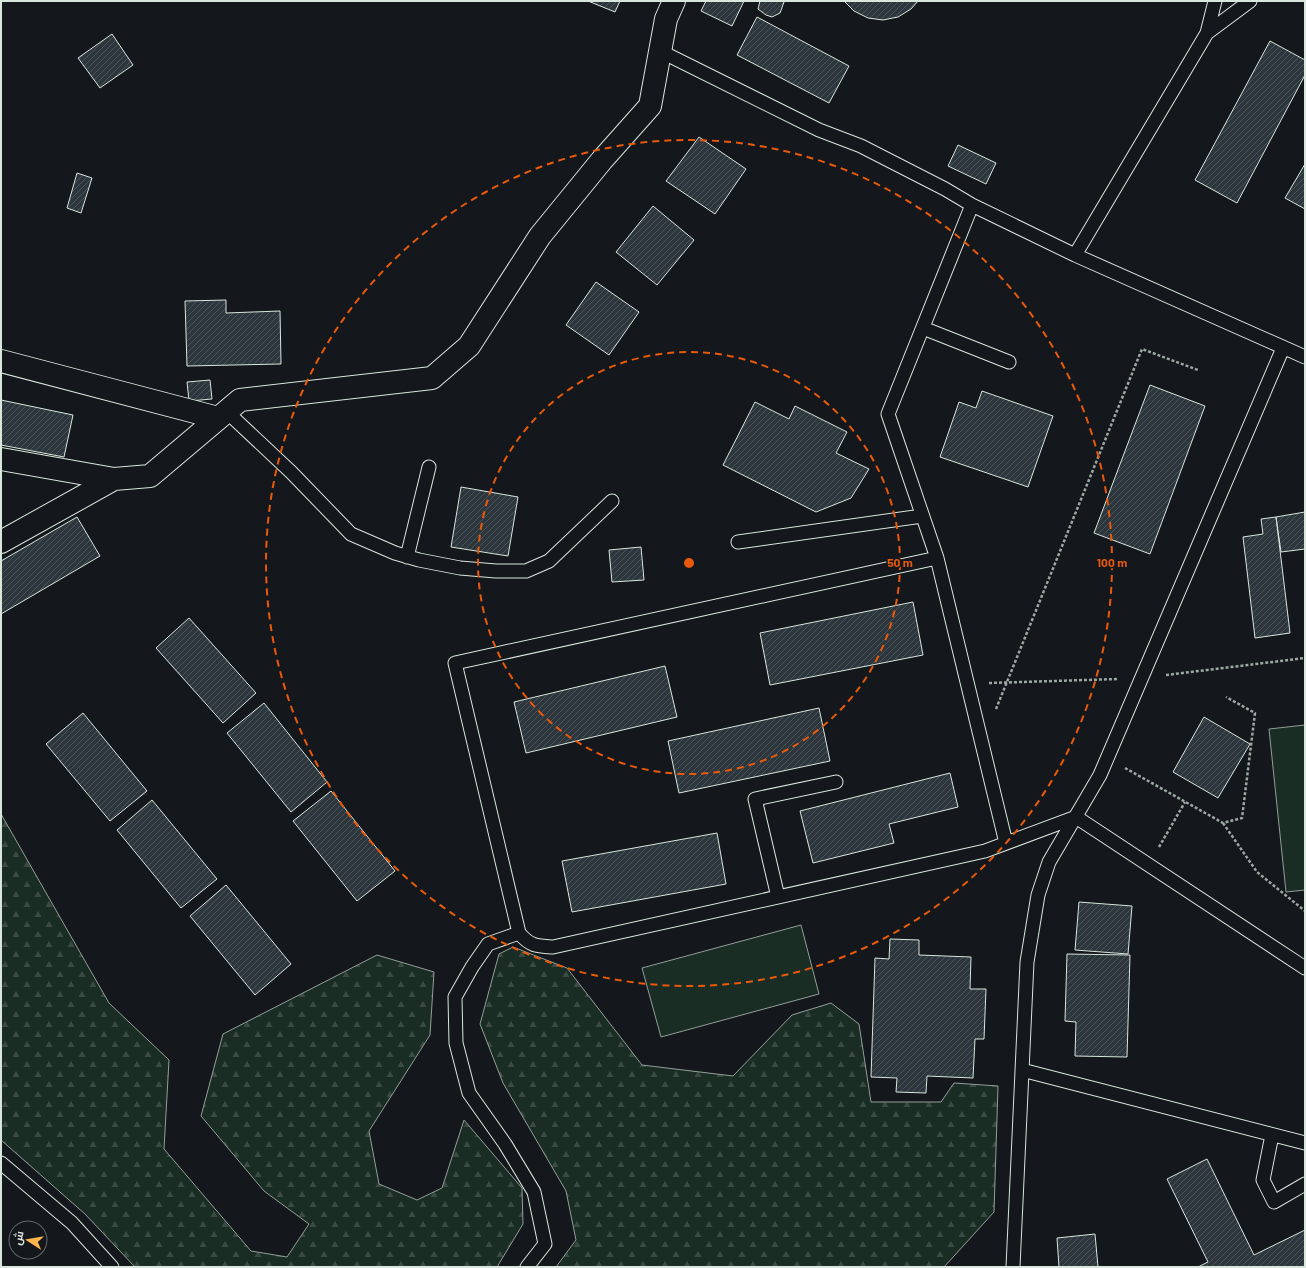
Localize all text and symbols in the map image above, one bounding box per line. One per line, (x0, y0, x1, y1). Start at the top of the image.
text: 50 m (887, 555, 913, 569)
text: 100 m (1097, 555, 1127, 569)
centre of rings (682, 556, 696, 570)
north arrow (8, 1220, 48, 1260)
text: ش (10, 1230, 27, 1246)

